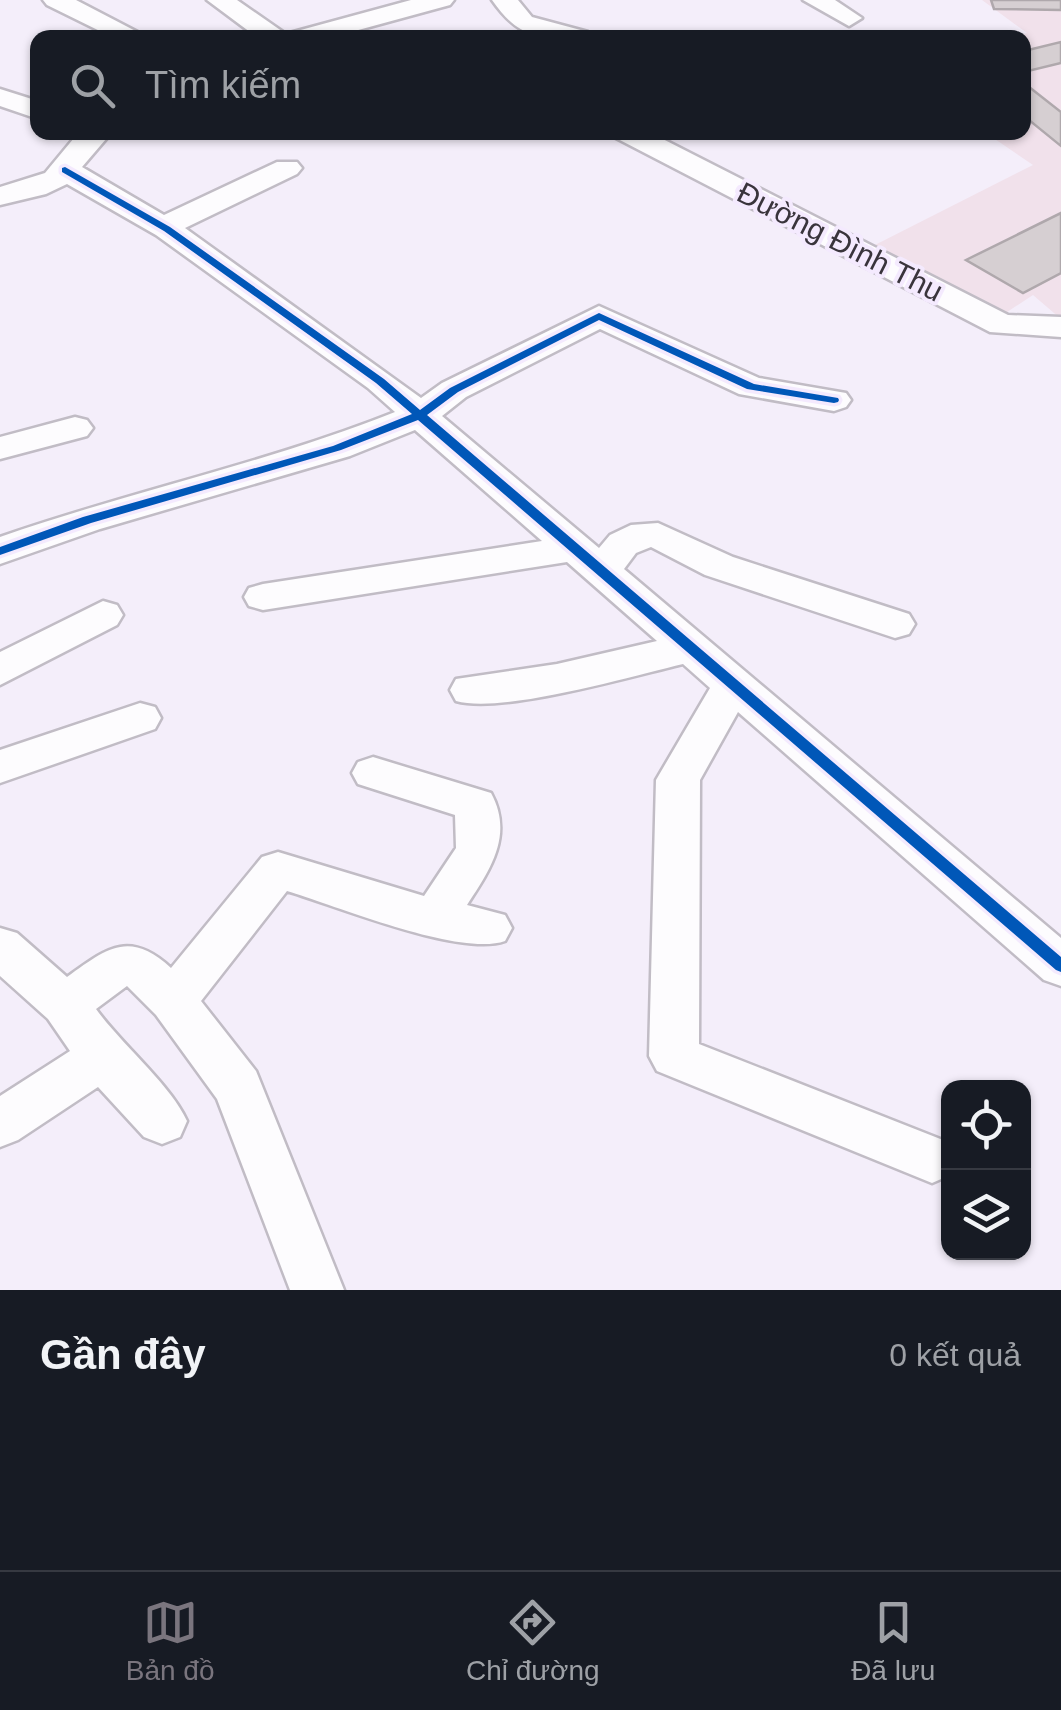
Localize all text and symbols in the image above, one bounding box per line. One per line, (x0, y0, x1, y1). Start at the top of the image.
search box (30, 30, 1031, 140)
icon: search (65, 58, 120, 113)
text: Tìm kiếm (145, 64, 301, 106)
street label: Đường Đình Thu (732, 176, 948, 308)
map controls (941, 1080, 1031, 1260)
button: locate (941, 1080, 1031, 1170)
button: layers (941, 1170, 1031, 1260)
text: Gần đây (40, 1331, 206, 1378)
text: 0 kết quả (889, 1337, 1021, 1373)
tab: Bản đồ (126, 1595, 215, 1687)
tab: Chỉ đường (466, 1595, 600, 1687)
tab: Đã lưu (851, 1595, 935, 1687)

